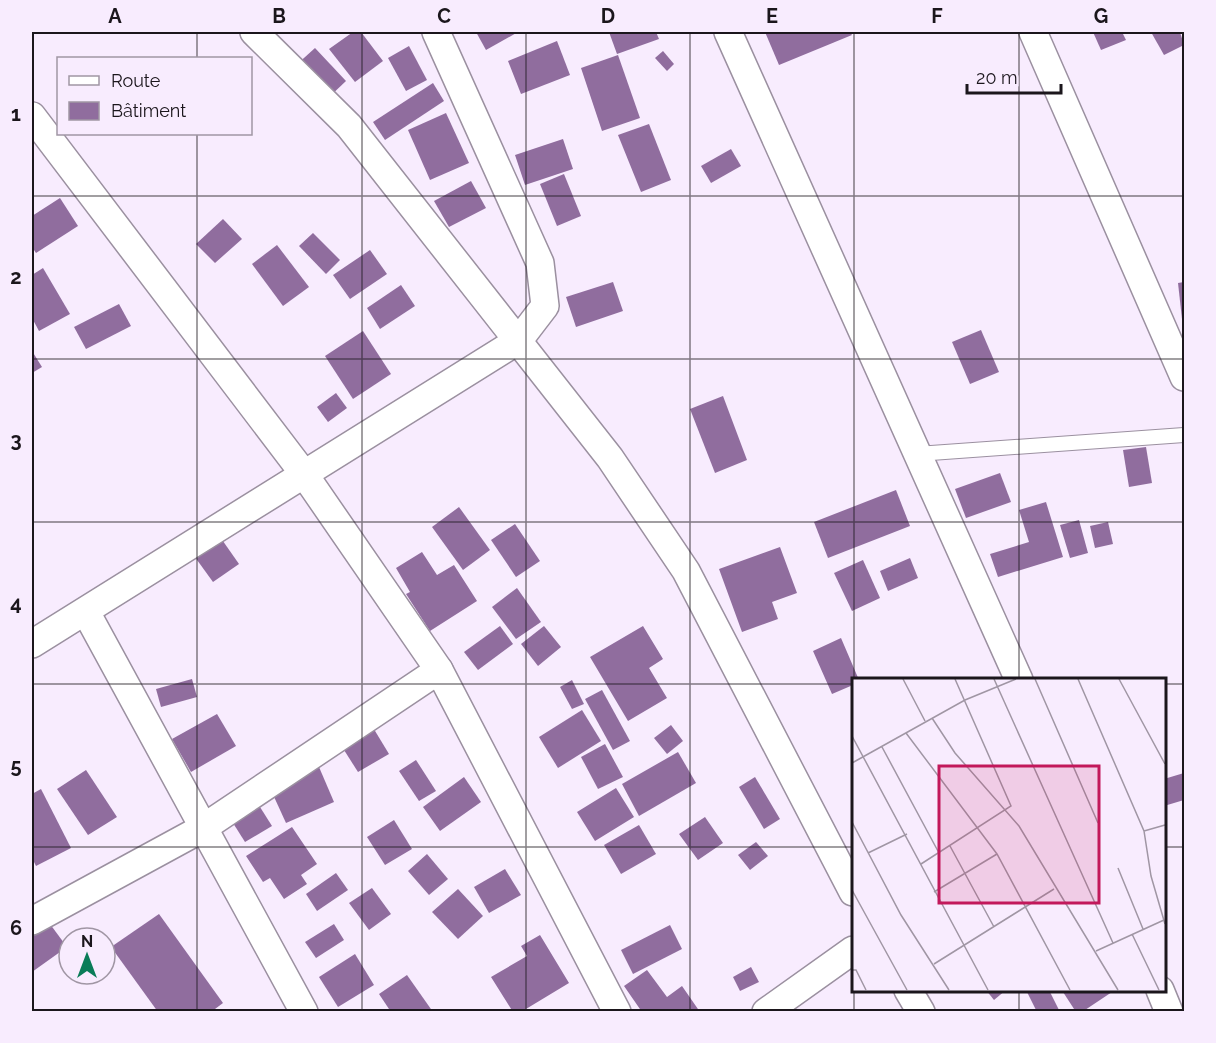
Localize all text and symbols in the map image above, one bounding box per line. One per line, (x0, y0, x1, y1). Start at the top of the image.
text: A (108, 4, 122, 28)
text: B (272, 4, 286, 28)
text: C (437, 4, 451, 28)
text: D (601, 4, 615, 28)
text: E (766, 4, 778, 28)
text: F (931, 4, 943, 28)
text: G (1094, 4, 1108, 28)
legend (57, 57, 252, 135)
scale bar (967, 57, 1062, 95)
text: 20 m (976, 67, 1018, 88)
text: Route (111, 70, 161, 91)
text: Bâtiment (111, 100, 186, 121)
text: 1 (11, 102, 21, 126)
text: 2 (10, 265, 22, 289)
text: 3 (10, 428, 22, 452)
text: 4 (10, 591, 22, 615)
inset map (852, 678, 1165, 992)
text: 5 (10, 754, 22, 778)
text: 6 (10, 916, 22, 940)
north arrow (57, 926, 117, 986)
text: N (81, 932, 93, 951)

